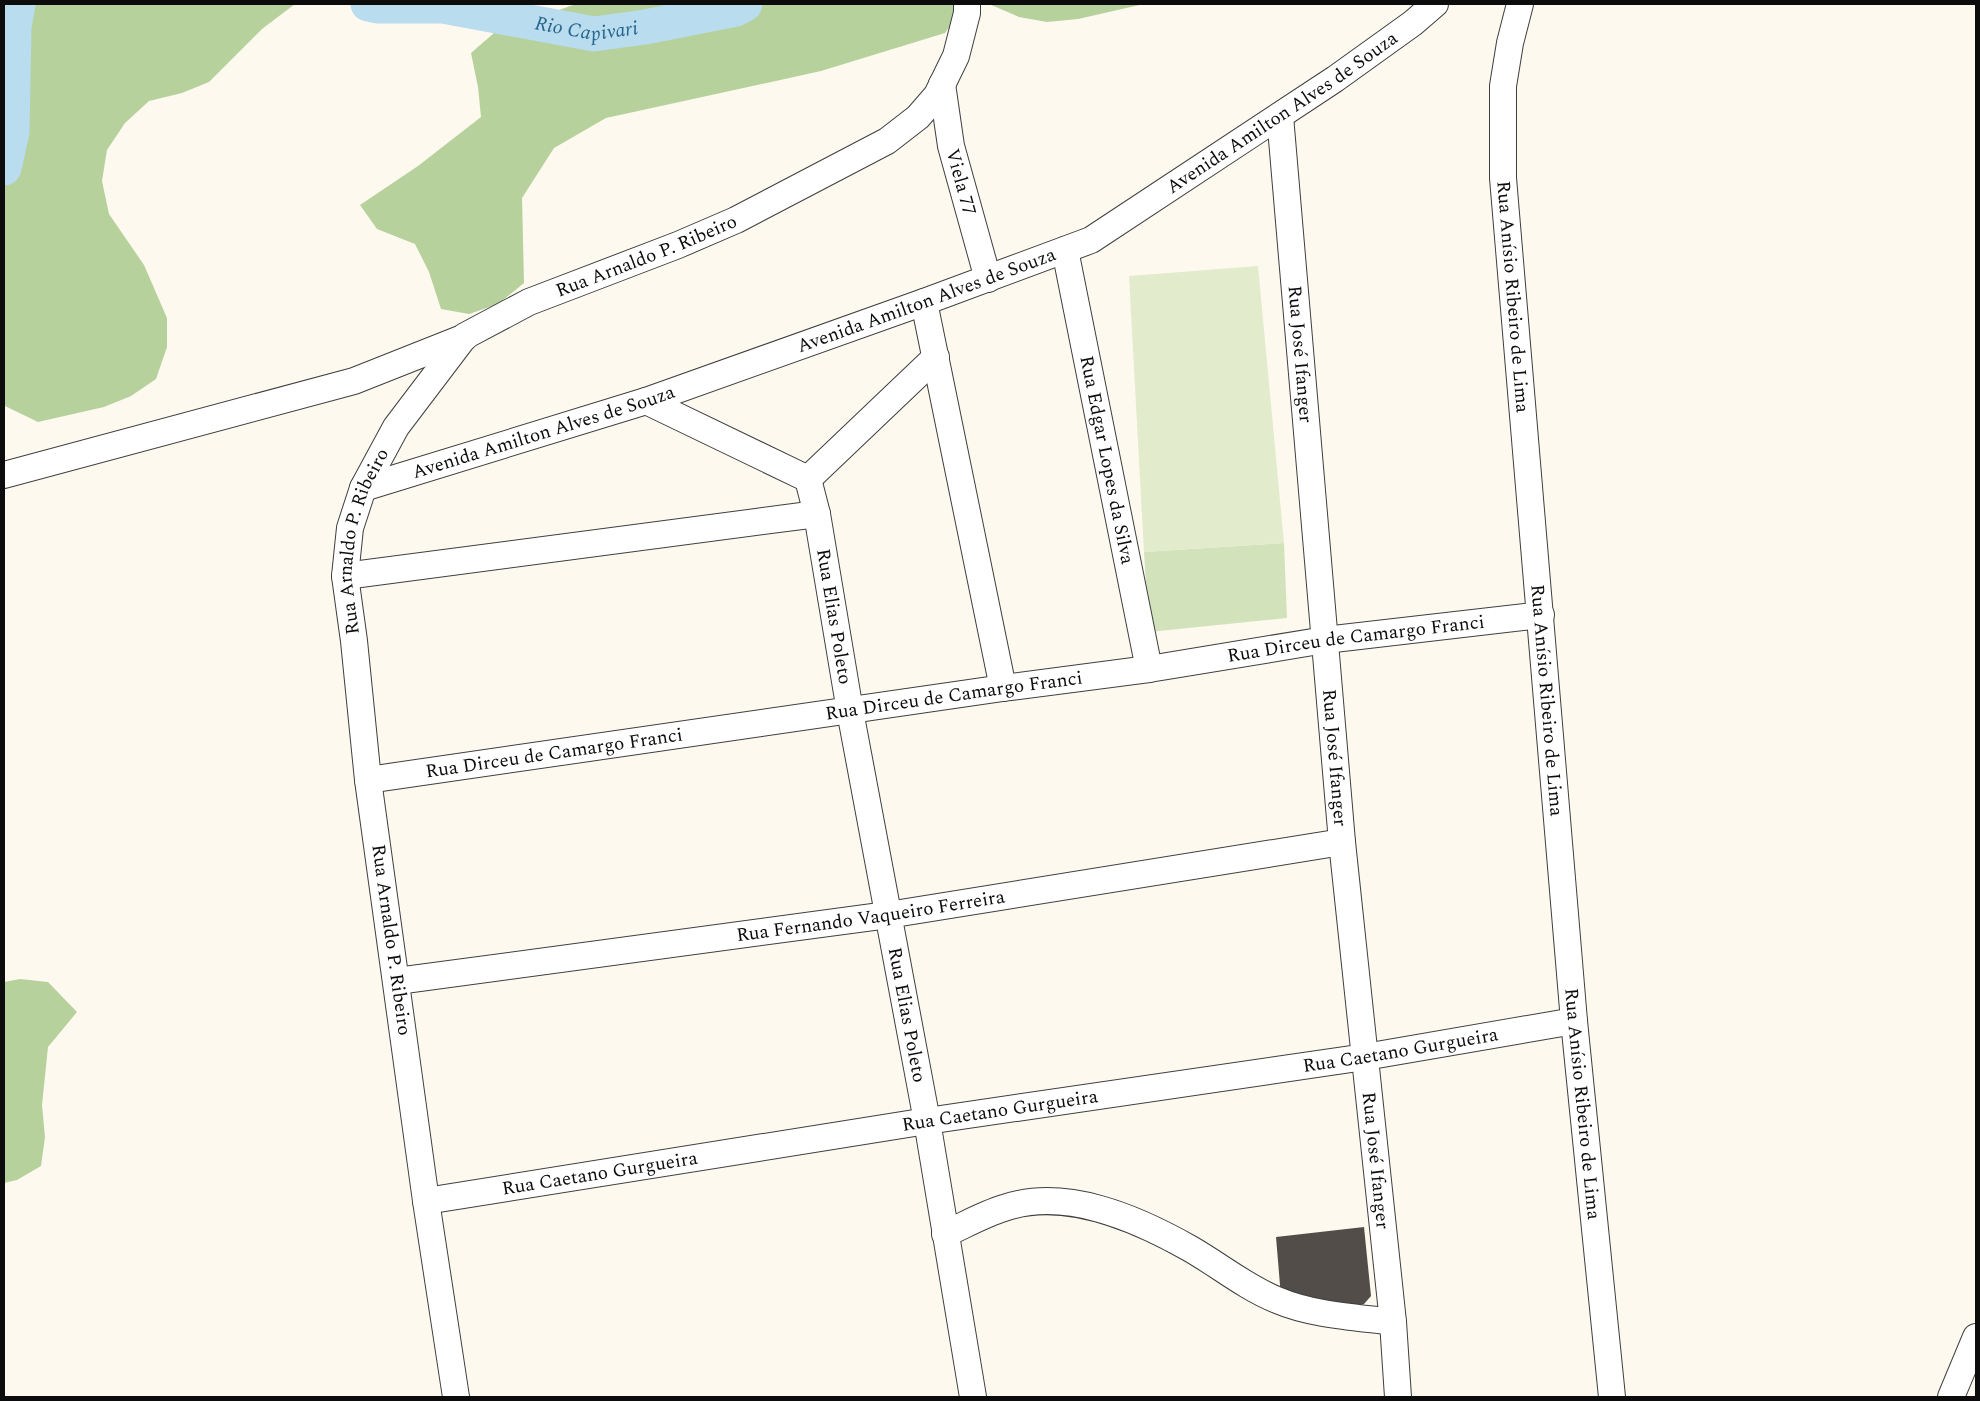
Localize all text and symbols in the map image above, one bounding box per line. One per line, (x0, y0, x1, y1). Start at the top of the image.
water label: Rio Capivari (532, 8, 640, 49)
street label: Avenida Amilton Alves de Souza (1160, 24, 1404, 201)
street label: Viela 77 (938, 145, 984, 219)
street label: Rua Anísio Ribeiro de Lima (1489, 180, 1537, 415)
street label: Rua Arnaldo P. Ribeiro (551, 207, 742, 305)
street label: Avenida Amilton Alves de Souza (793, 240, 1061, 361)
street label: Rua José Ifanger (1280, 284, 1321, 425)
street label: Rua Edgar Lopes da Silva (1072, 353, 1142, 567)
street label: Avenida Amilton Alves de Souza (409, 377, 680, 487)
street label: Rua Arnaldo P. Ribeiro (331, 443, 396, 636)
street label: Rua Elias Poleto (809, 546, 860, 687)
street label: Rua Anísio Ribeiro de Lima (1523, 583, 1571, 818)
street label: Rua Dirceu de Camargo Franci (1225, 607, 1486, 670)
street label: Rua Dirceu de Camargo Franci (823, 663, 1084, 728)
street label: Rua José Ifanger (1314, 688, 1355, 828)
street label: Rua Dirceu de Camargo Franci (424, 720, 685, 786)
street label: Rua Arnaldo P. Ribeiro (363, 843, 419, 1037)
street label: Rua Fernando Vaqueiro Ferreira (734, 882, 1008, 950)
street label: Rua Elias Poleto (880, 945, 934, 1085)
street label: Rua Anísio Ribeiro de Lima (1557, 987, 1609, 1222)
street label: Rua Caetano Gurgueira (1301, 1020, 1501, 1080)
street label: Rua Caetano Gurgueira (900, 1082, 1101, 1139)
street label: Rua José Ifanger (1354, 1090, 1398, 1231)
street label: Rua Caetano Gurgueira (500, 1143, 700, 1203)

